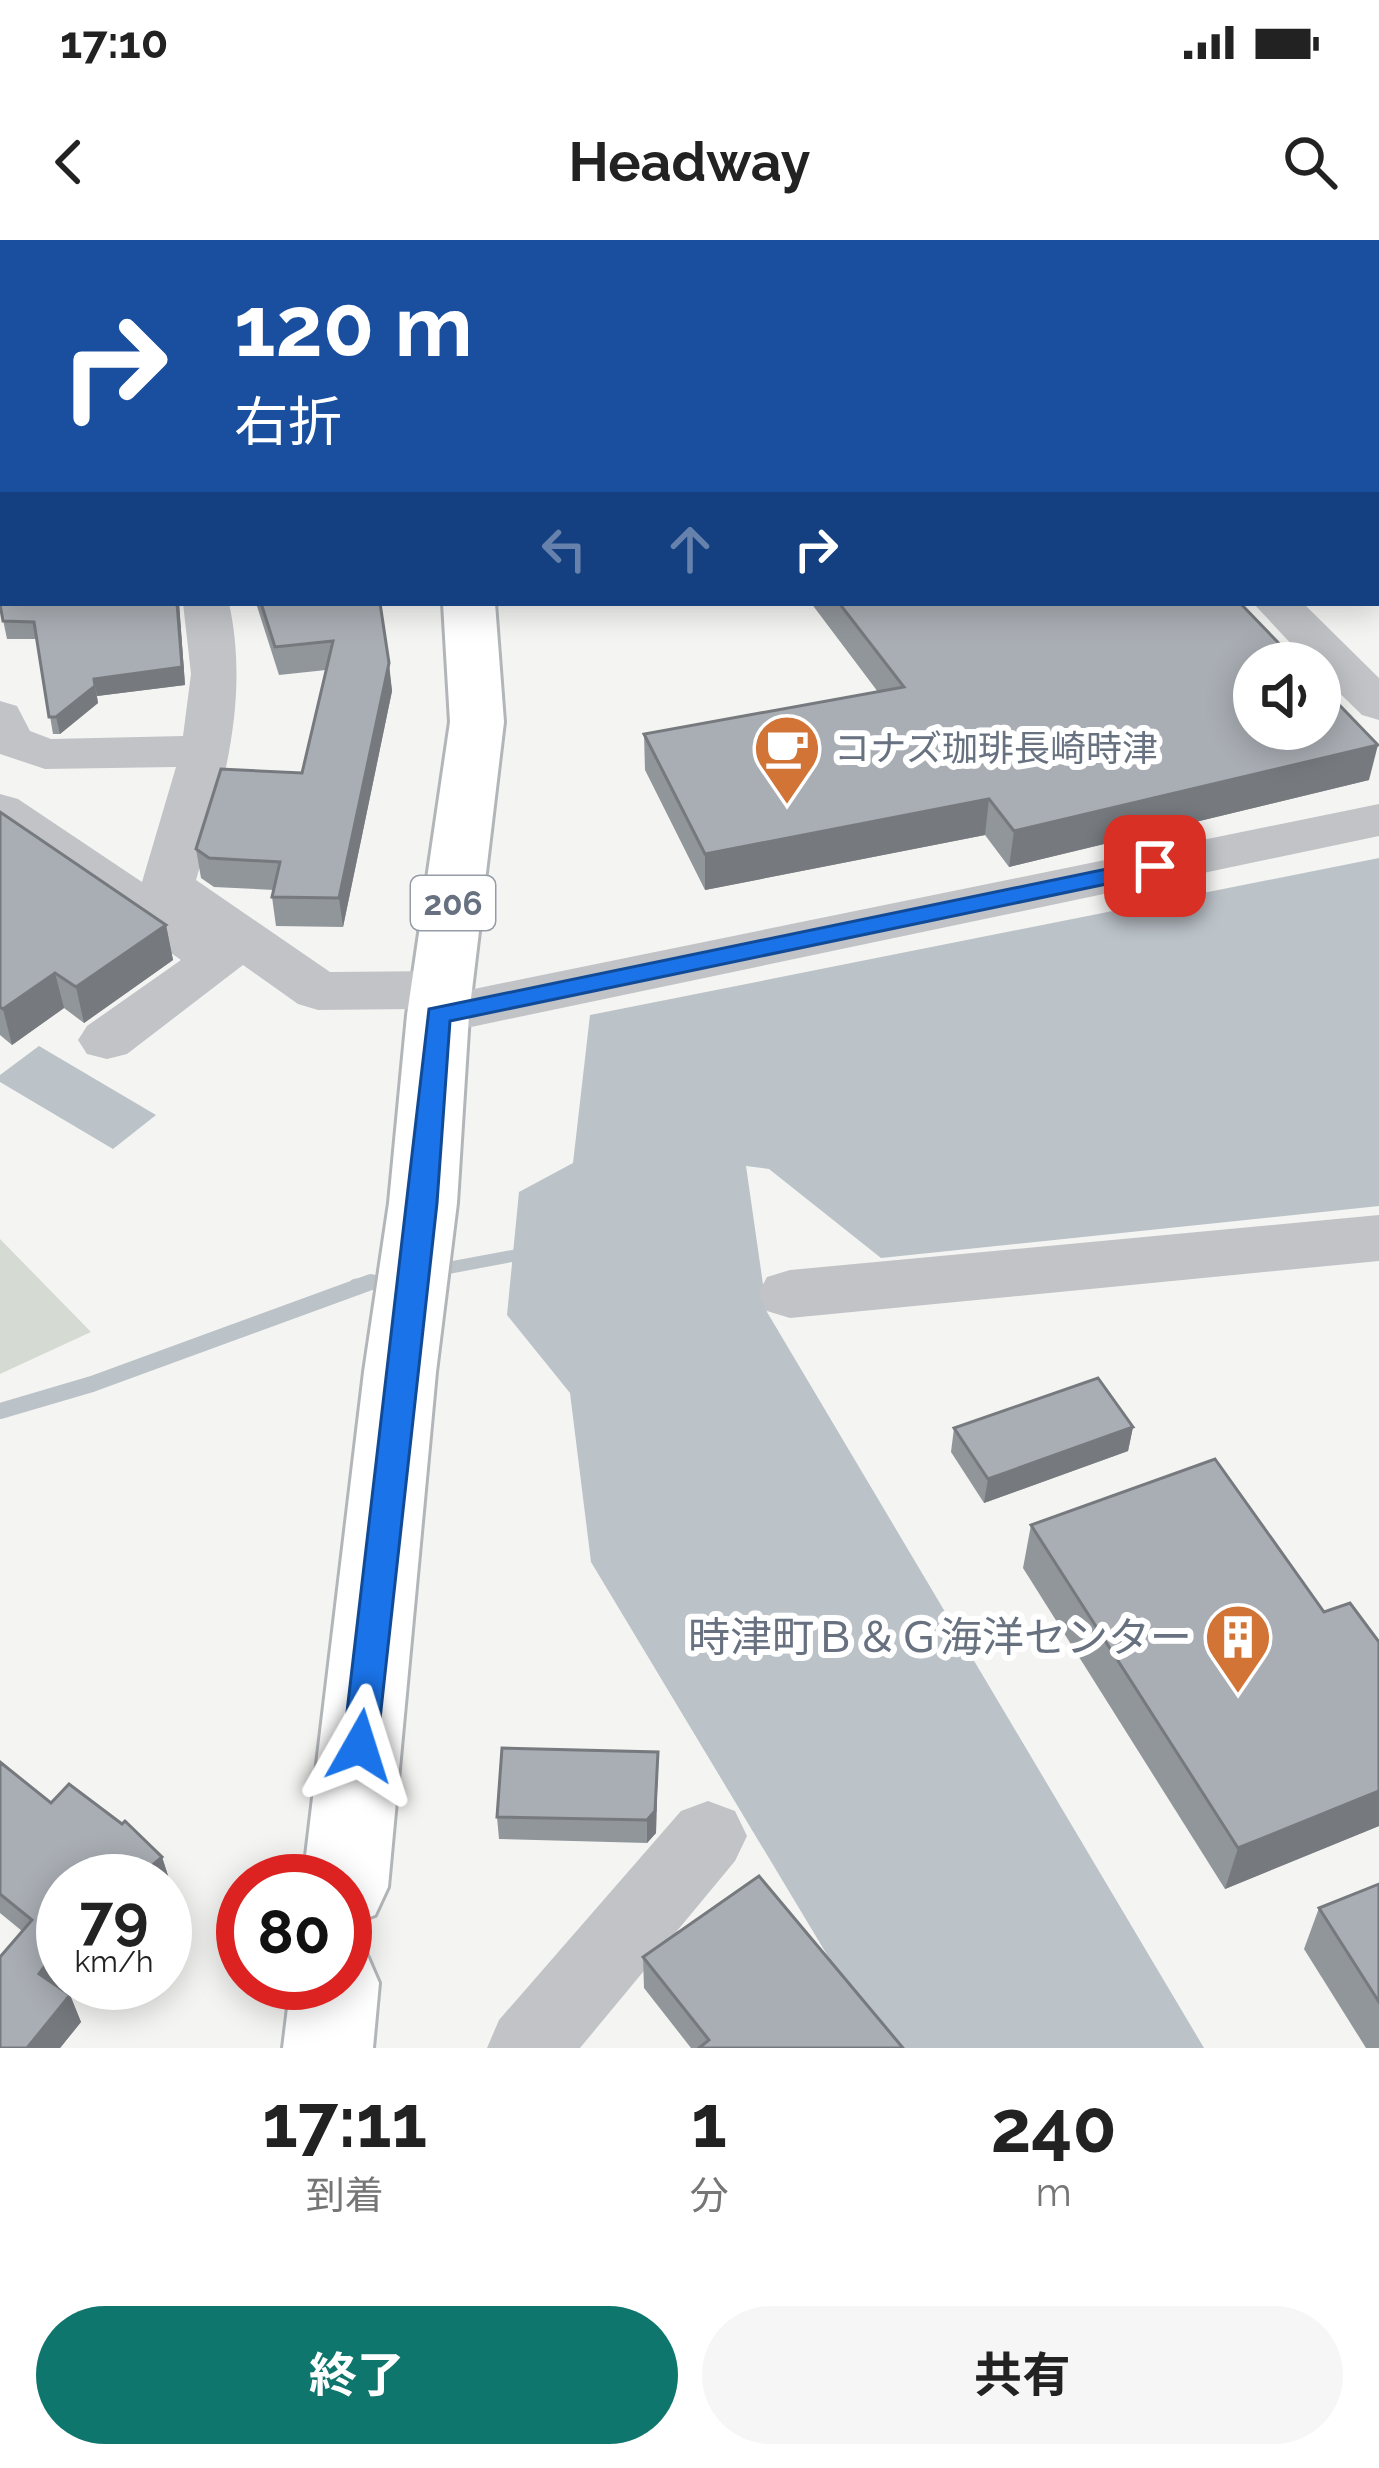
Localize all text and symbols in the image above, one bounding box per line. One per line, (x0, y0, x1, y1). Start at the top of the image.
text: 17:10 (60, 16, 168, 69)
icon: back (36, 129, 102, 195)
icon: search (1277, 129, 1343, 195)
text: Headway (569, 130, 810, 194)
text: 120 m (234, 277, 473, 376)
icon: right (36, 288, 192, 444)
text: 右折 (234, 390, 342, 454)
icon: left (531, 516, 597, 582)
icon: ahead (657, 516, 723, 582)
icon: right (783, 516, 849, 582)
map controls (1233, 642, 1341, 750)
button: sound (1233, 642, 1341, 750)
cafe icon: コナズ珈琲長崎時津 (752, 713, 822, 807)
place label: コナズ珈琲長崎時津 (834, 727, 1158, 769)
pin (1104, 815, 1206, 917)
icon: arrive (1122, 833, 1188, 899)
road number: 206 (411, 876, 495, 930)
building icon: 時津町Ｂ＆Ｇ海洋センター (1203, 1602, 1273, 1696)
place label: 時津町Ｂ＆Ｇ海洋センター (688, 1613, 1192, 1662)
position arrow (297, 1683, 423, 1809)
speed limit sign: 80 (216, 1854, 372, 2010)
text: 79 (80, 1882, 149, 1952)
text: km/h (74, 1944, 154, 1979)
text: 17:11 (262, 2079, 427, 2164)
text: 1 (691, 2079, 727, 2164)
text: 240 (991, 2084, 1117, 2169)
text: m (1036, 2169, 1072, 2215)
text: 到着 (306, 2172, 384, 2218)
text: 分 (689, 2172, 728, 2218)
button: 終了 (36, 2306, 678, 2444)
button: 共有 (702, 2306, 1343, 2444)

